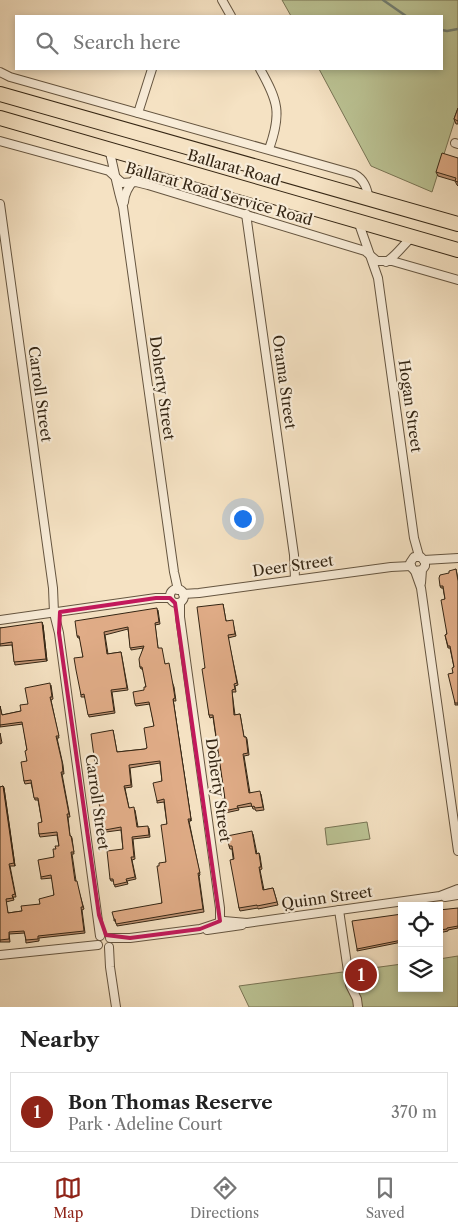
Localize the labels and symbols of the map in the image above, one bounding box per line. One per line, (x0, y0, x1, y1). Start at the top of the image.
street label: Ballarat Road (185, 145, 283, 190)
street label: Ballarat Road Service Road (124, 158, 315, 229)
street label: Orama Street (268, 334, 301, 431)
street label: Doherty Street (146, 335, 179, 442)
street label: Carroll Street (24, 345, 57, 444)
street label: Hogan Street (395, 358, 426, 454)
your location (230, 506, 256, 532)
street label: Deer Street (251, 550, 335, 581)
street label: Doherty Street (202, 737, 235, 844)
street label: Carroll Street (81, 753, 114, 852)
street label: Quinn Street (280, 882, 374, 913)
pin: 1 (345, 956, 377, 994)

